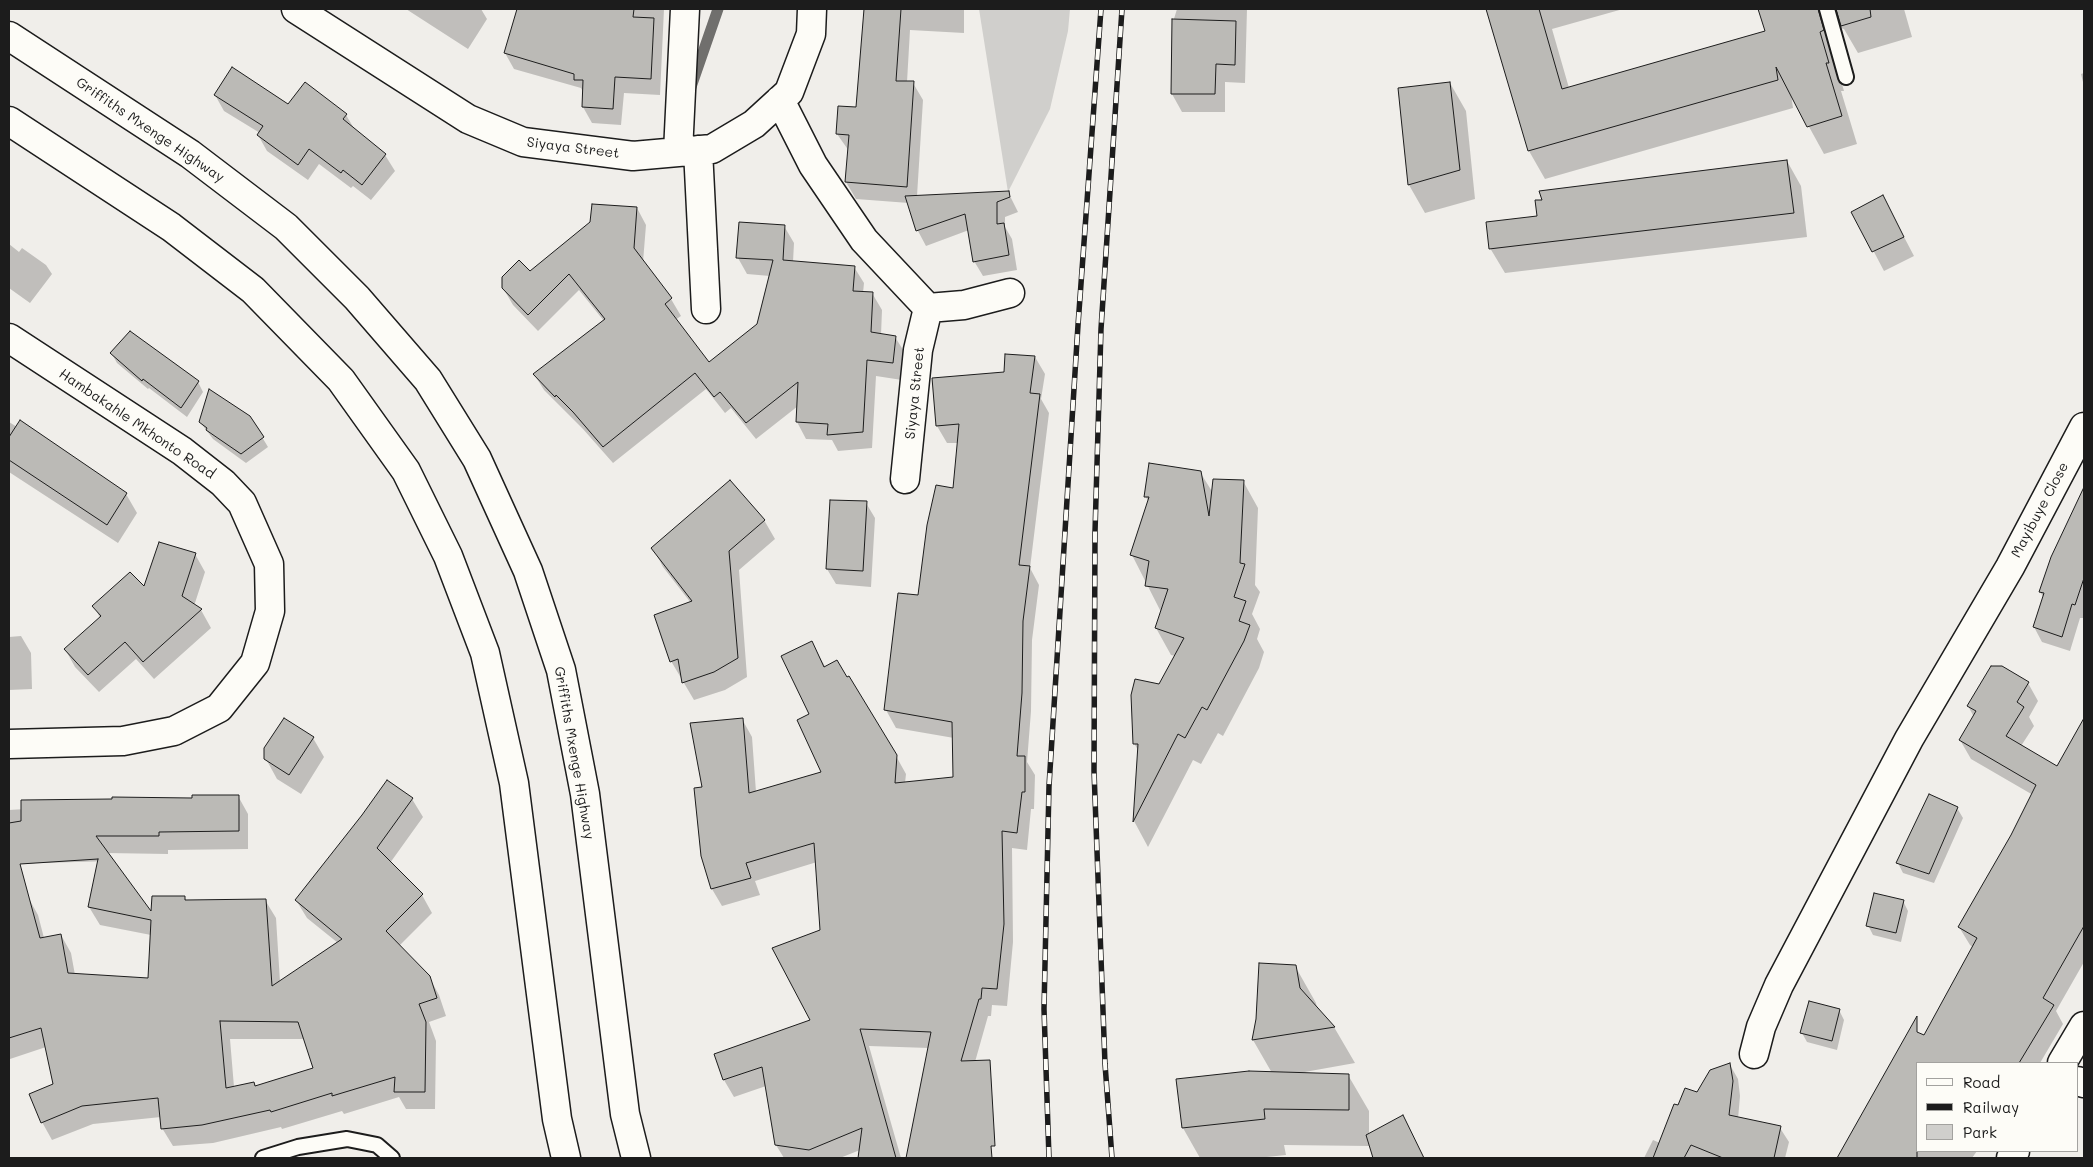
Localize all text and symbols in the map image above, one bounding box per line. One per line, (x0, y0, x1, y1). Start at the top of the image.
street label: Griffiths Mxenge Highway (73, 74, 227, 186)
street label: Siyaya Street (526, 134, 620, 162)
street label: Siyaya Street (902, 346, 928, 440)
street label: Hambakahle Mkhonto Road (56, 365, 218, 483)
street label: Mayibuye Close (2008, 459, 2072, 561)
street label: Griffiths Mxenge Highway (551, 665, 597, 841)
legend (1916, 1062, 2078, 1152)
text: Road (1963, 1072, 2000, 1092)
text: Railway (1963, 1097, 2019, 1117)
text: Park (1963, 1122, 1997, 1142)

